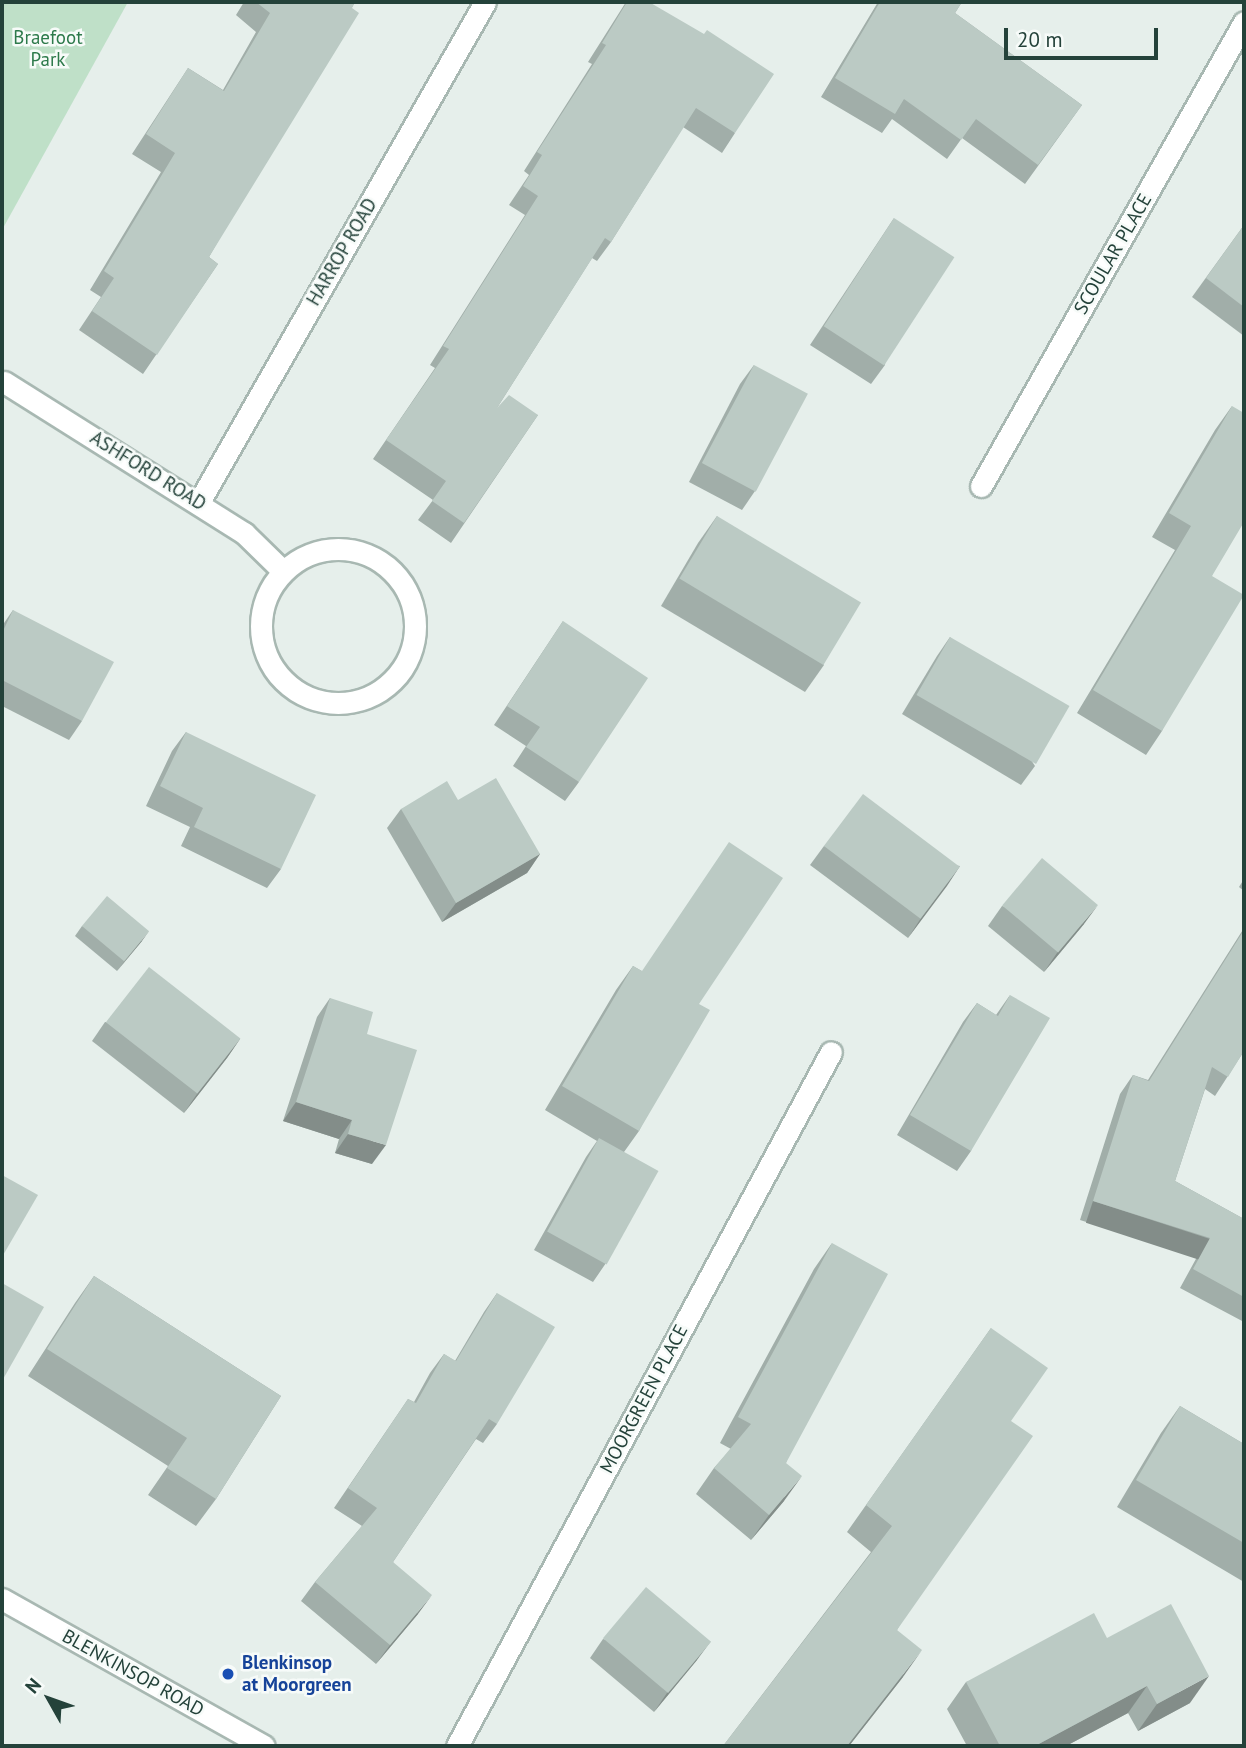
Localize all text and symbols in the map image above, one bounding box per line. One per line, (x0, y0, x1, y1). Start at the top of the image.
scale bar (1008, 14, 1162, 58)
text: 20 m (1017, 26, 1063, 53)
park label: Braefoot Park (13, 27, 83, 71)
street label: SCOULAR PLACE (1069, 190, 1157, 318)
street label: HARROP ROAD (302, 194, 382, 310)
street label: ASHFORD ROAD (86, 426, 210, 516)
street label: MOORGREEN PLACE (595, 1321, 693, 1477)
street label: BLENKINSOP ROAD (58, 1624, 208, 1722)
place label: Blenkinsop at Moorgreen (242, 1652, 352, 1696)
north arrow (14, 1664, 84, 1734)
marker: Blenkinsop at Moorgreen (220, 1666, 236, 1682)
text: N (20, 1673, 46, 1698)

